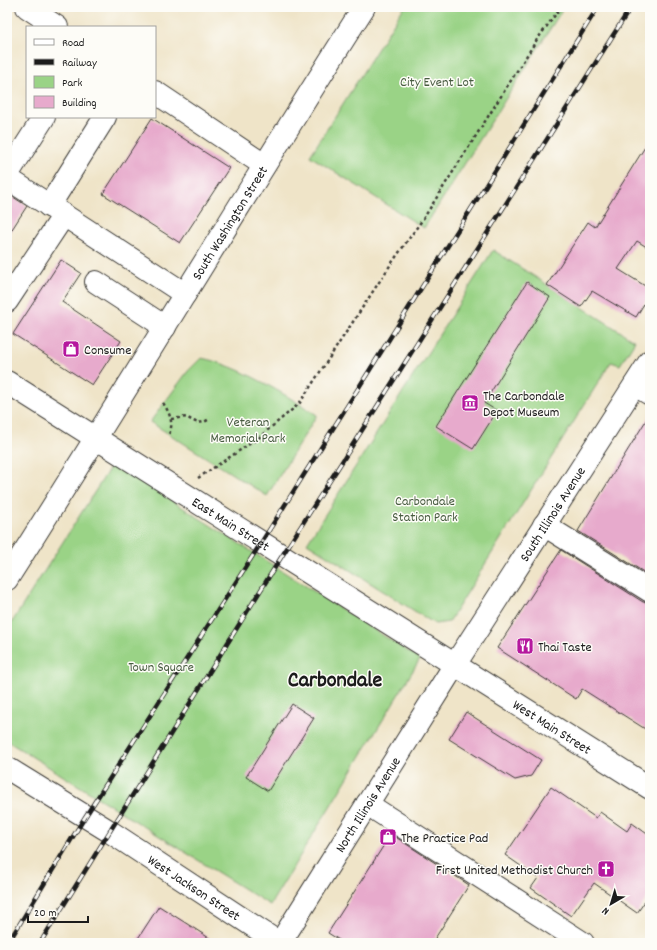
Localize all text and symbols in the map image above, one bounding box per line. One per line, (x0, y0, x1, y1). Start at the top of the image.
legend (26, 26, 156, 118)
text: Road (62, 35, 84, 52)
text: Railway (62, 55, 98, 72)
park label: City Event Lot (400, 73, 474, 93)
text: Park (62, 75, 83, 92)
text: Building (62, 95, 97, 112)
street label: South Washington Street (188, 163, 274, 284)
shop icon: Consume (61, 339, 81, 359)
place label: Consume (84, 341, 131, 361)
place label: The Carbondale Depot Museum (483, 387, 564, 423)
museum icon: The Carbondale Depot Museum (460, 393, 480, 413)
park label: Veteran Memorial Park (211, 413, 286, 449)
street label: South Illinois Avenue (515, 463, 592, 566)
park label: Carbondale Station Park (392, 492, 458, 528)
street label: East Main Street (187, 493, 273, 557)
restaurant icon: Thai Taste (515, 636, 535, 656)
place label: Thai Taste (538, 638, 592, 658)
park label: Town Square (128, 658, 194, 678)
district label: Carbondale (288, 666, 383, 697)
street label: West Main Street (508, 696, 595, 760)
street label: North Illinois Avenue (331, 754, 407, 857)
shop icon: The Practice Pad (378, 827, 398, 847)
place label: The Practice Pad (401, 829, 488, 849)
street label: West Jackson Street (143, 851, 244, 927)
church icon: First United Methodist Church (596, 859, 616, 879)
place label: First United Methodist Church (436, 861, 593, 881)
north arrow (591, 884, 631, 924)
scale bar (28, 898, 88, 924)
text: N (599, 902, 613, 918)
text: 20 m (34, 905, 57, 922)

